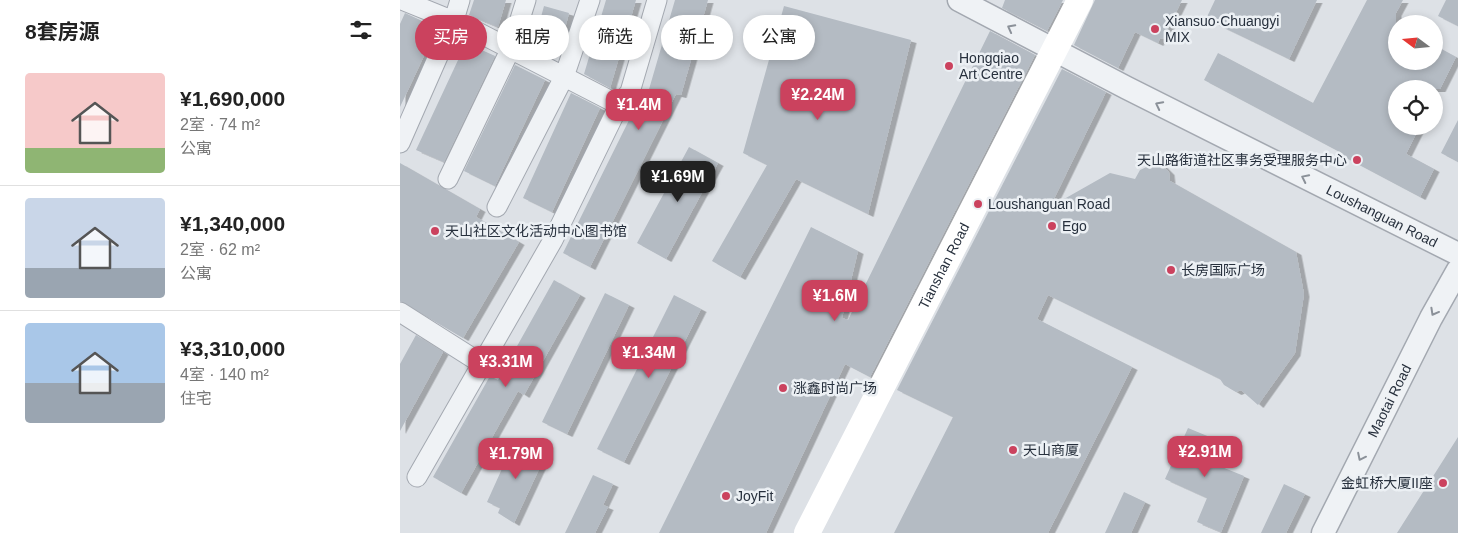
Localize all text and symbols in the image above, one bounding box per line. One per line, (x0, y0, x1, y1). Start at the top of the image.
place label: Xiansuo·Chuangyi MIX (1165, 13, 1279, 45)
chip: 买房 (415, 15, 487, 60)
chip: 租房 (497, 15, 569, 60)
chip: 筛选 (579, 15, 651, 60)
chip: 新上 (661, 15, 733, 60)
chip: 公寓 (743, 15, 815, 60)
north arrow (1388, 15, 1442, 70)
map controls (1388, 15, 1443, 135)
icon: filters (347, 16, 375, 44)
text: 8套房源 (25, 20, 100, 43)
marker: Xiansuo·Chuangyi MIX (1149, 23, 1161, 35)
one-way arrow (1007, 24, 1016, 34)
place label: Hongqiao Art Centre (959, 50, 1023, 82)
marker: Hongqiao Art Centre (943, 60, 955, 72)
pin: ¥2.24M (777, 78, 859, 121)
button: locate (1388, 80, 1443, 135)
text: ¥2.24M (791, 86, 845, 103)
text: ¥1,690,000 (180, 87, 285, 110)
pin: ¥1.4M (604, 88, 674, 131)
icon: home (65, 93, 125, 153)
text: ¥1.4M (617, 96, 661, 113)
one-way arrow (1156, 101, 1165, 111)
text: 2室 · 74 m² (180, 116, 260, 133)
text: 公寓 (180, 140, 212, 157)
place label: 天山路街道社区事务受理服务中心 (1137, 152, 1347, 168)
marker: 天山路街道社区事务受理服务中心 (1351, 154, 1363, 166)
pin: ¥1.69M (637, 160, 719, 203)
text: ¥1.69M (651, 168, 705, 185)
one-way arrow (1301, 174, 1310, 184)
street label: Loushanguan Road (1324, 181, 1440, 251)
place label: Loushanguan Road (988, 196, 1110, 212)
marker: Loushanguan Road (972, 198, 984, 210)
text: ¥1,340,000 (180, 212, 285, 235)
icon: home (65, 218, 125, 278)
place label: Ego (1062, 218, 1087, 234)
street label: Tianshan Road (915, 220, 972, 312)
marker: Ego (1046, 220, 1058, 232)
place label: 天山社区文化活动中心图书馆 (445, 223, 627, 239)
marker: 天山社区文化活动中心图书馆 (429, 225, 441, 237)
text: 2室 · 62 m² (180, 241, 260, 258)
place label: 长房国际广场 (1181, 262, 1265, 278)
marker: 长房国际广场 (1165, 264, 1177, 276)
text: 公寓 (180, 265, 212, 282)
pin: ¥1.6M (800, 280, 870, 322)
text: ¥1.6M (813, 287, 857, 304)
one-way arrow (1431, 307, 1441, 316)
pin: ¥1.34M (608, 336, 690, 379)
text: ¥3,310,000 (180, 337, 285, 360)
icon: home (65, 343, 125, 403)
text: ¥1.34M (622, 344, 676, 361)
pin: ¥3.31M (465, 346, 547, 388)
text: ¥3.31M (479, 353, 533, 370)
street label: Maotai Road (1364, 362, 1414, 440)
text: 4室 · 140 m² (180, 366, 269, 383)
place label: 涨鑫时尚广场 (793, 380, 877, 396)
marker: 涨鑫时尚广场 (777, 382, 789, 394)
text: 住宅 (180, 390, 212, 407)
pin: ¥2.91M (1164, 436, 1246, 478)
pin: ¥1.79M (475, 438, 557, 480)
place label: 天山商厦 (1023, 442, 1079, 458)
text: ¥2.91M (1178, 443, 1232, 460)
marker: 天山商厦 (1007, 444, 1019, 456)
text: ¥1.79M (489, 445, 543, 462)
one-way arrow (1357, 452, 1367, 461)
place label: 金虹桥大厦II座 (1341, 475, 1433, 491)
marker: 金虹桥大厦II座 (1437, 477, 1449, 489)
place label: JoyFit (736, 488, 773, 504)
marker: JoyFit (720, 490, 732, 502)

